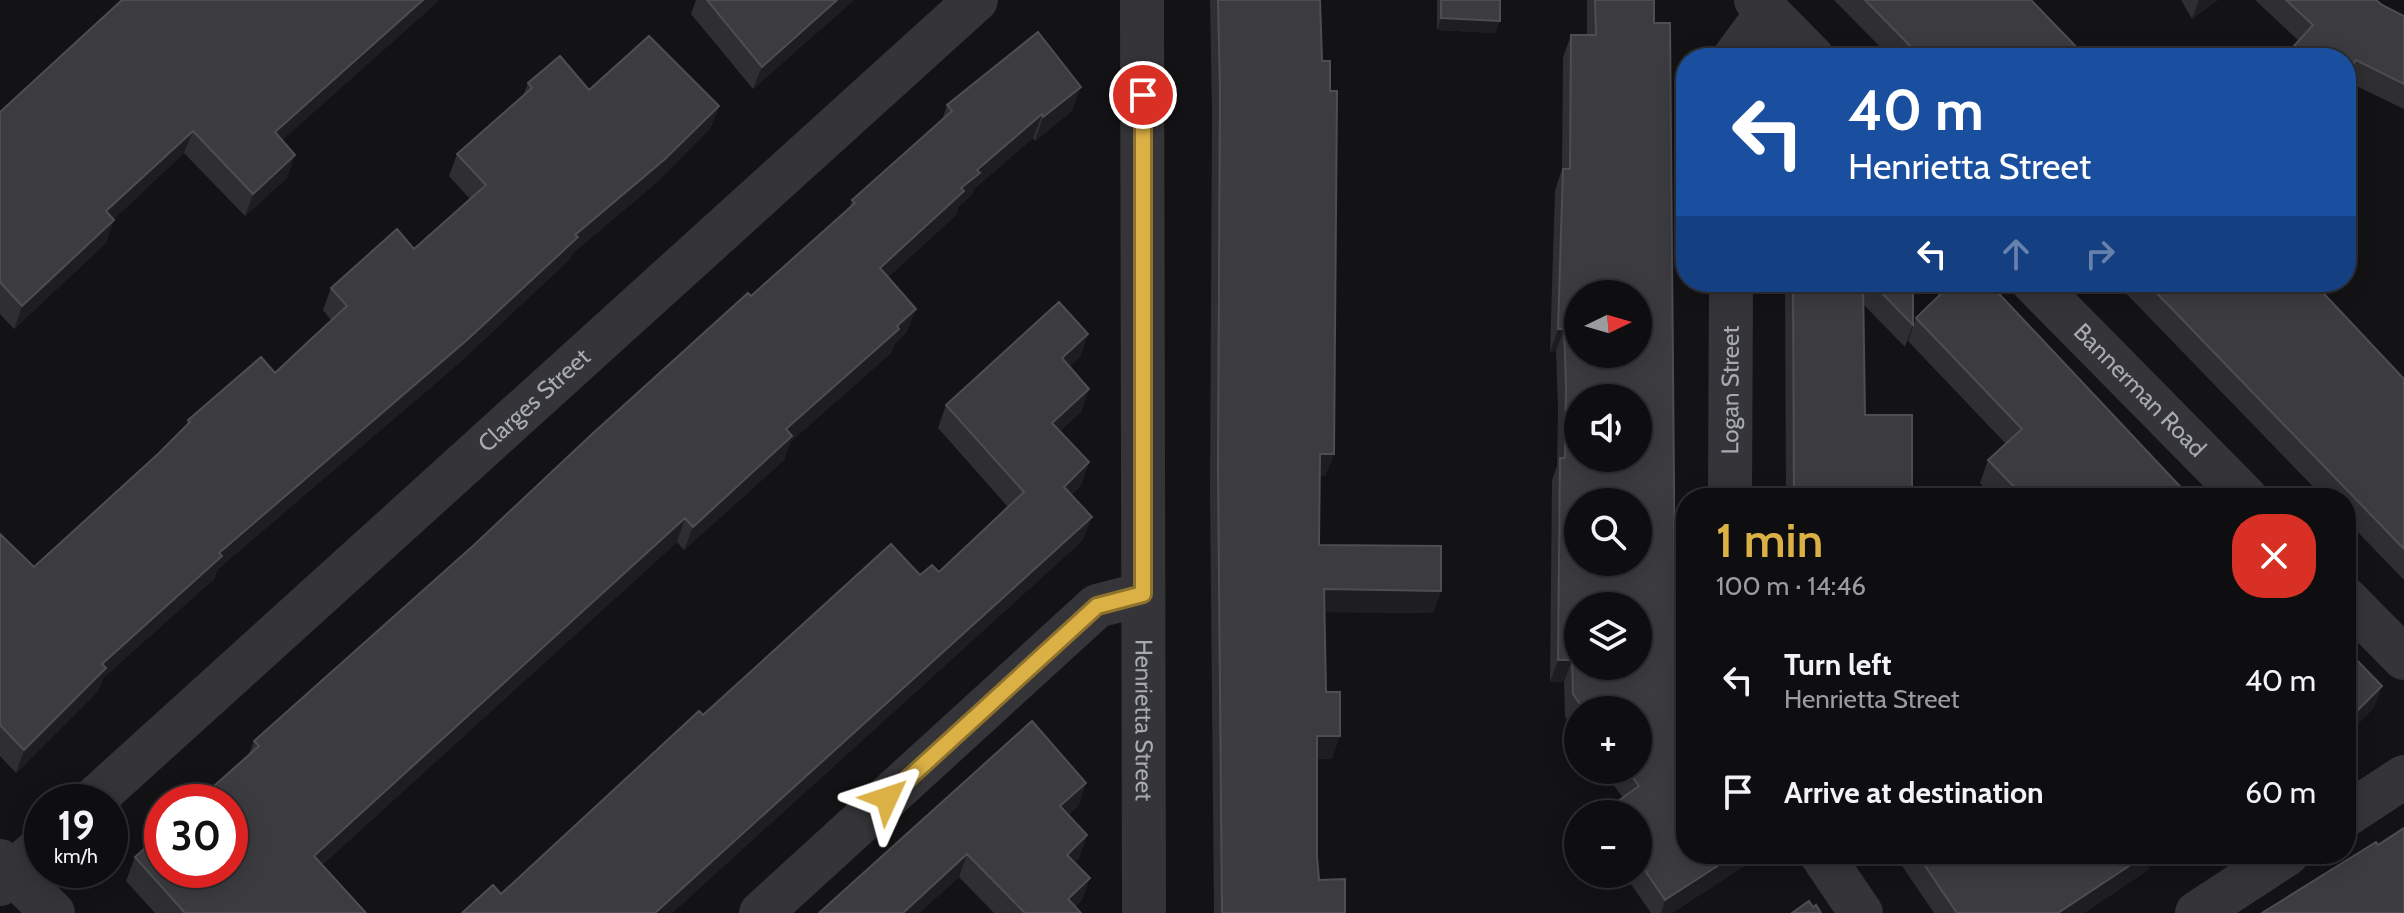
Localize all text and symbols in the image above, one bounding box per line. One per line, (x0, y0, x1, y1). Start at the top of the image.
pin (1109, 61, 1177, 129)
icon: arrive (1121, 73, 1165, 117)
text: 40 m (1848, 76, 1984, 144)
icon: left (1716, 80, 1820, 184)
text: Henrietta Street (1848, 144, 2091, 188)
icon: left (1910, 232, 1954, 276)
icon: ahead (1994, 232, 2038, 276)
icon: right (2078, 232, 2122, 276)
north arrow (1564, 280, 1652, 368)
map controls (1564, 280, 1652, 888)
street label: Bannerman Road (2068, 317, 2212, 463)
street label: Logan Street (1715, 325, 1745, 455)
street label: Clarges Street (472, 342, 596, 458)
button: sound (1564, 384, 1652, 472)
button: search (1564, 488, 1652, 576)
text: 1 min (1716, 511, 1823, 569)
button: close (2232, 514, 2316, 598)
text: 100 m · 14:46 (1716, 570, 1866, 602)
button: layers (1564, 592, 1652, 680)
street label: Henrietta Street (1129, 639, 1159, 801)
text: Turn left (1784, 646, 1892, 683)
icon: left (1716, 658, 1760, 702)
text: 40 m (2245, 662, 2316, 699)
text: Henrietta Street (1784, 683, 1960, 715)
button: + (1564, 696, 1652, 784)
position arrow (845, 756, 929, 840)
icon: arrive (1716, 770, 1760, 814)
text: Arrive at destination (1784, 774, 2044, 811)
text: 60 m (2245, 774, 2316, 811)
speed limit sign: 30 (144, 784, 248, 888)
button: − (1564, 800, 1652, 888)
text: 19 (57, 801, 95, 850)
text: km/h (54, 844, 98, 868)

